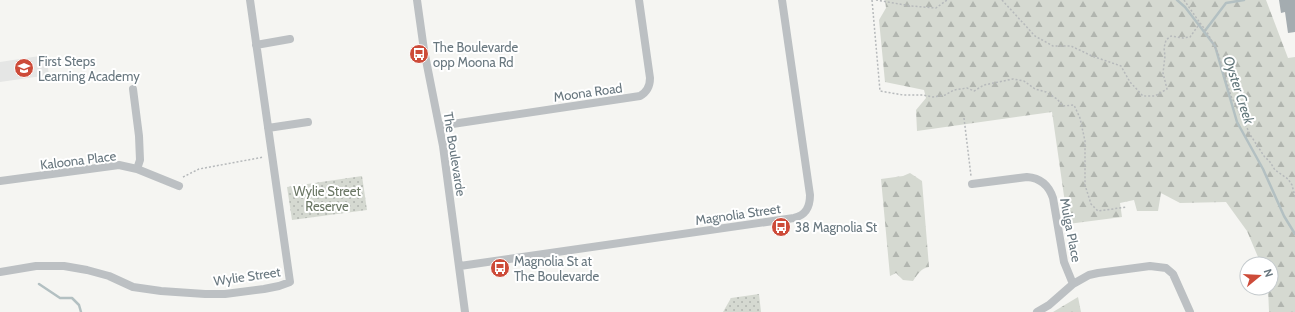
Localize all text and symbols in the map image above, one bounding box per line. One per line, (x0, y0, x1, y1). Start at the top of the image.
place label: The Boulevarde opp Moona Rd (433, 39, 519, 70)
bus stop icon: The Boulevarde opp Moona Rd (408, 43, 430, 65)
place label: First Steps Learning Academy (38, 53, 140, 84)
water label: Oyster Creek (1220, 54, 1259, 127)
school or university icon: First Steps Learning Academy (13, 57, 35, 79)
street label: Moona Road (553, 79, 623, 105)
street label: The Boulevarde (440, 111, 470, 198)
street label: Kaloona Place (39, 147, 117, 173)
park label: Wylie Street Reserve (293, 183, 361, 214)
street label: Mulga Place (1057, 197, 1085, 264)
street label: Magnolia Street (694, 200, 782, 228)
bus stop icon: 38 Magnolia St (770, 216, 792, 238)
place label: 38 Magnolia St (795, 219, 878, 235)
place label: Magnolia St at The Boulevarde (514, 253, 600, 284)
north arrow (1239, 256, 1279, 296)
bus stop icon: Magnolia St at The Boulevarde (489, 257, 511, 279)
street label: Wylie Street (212, 263, 282, 289)
text: N (1261, 267, 1276, 279)

